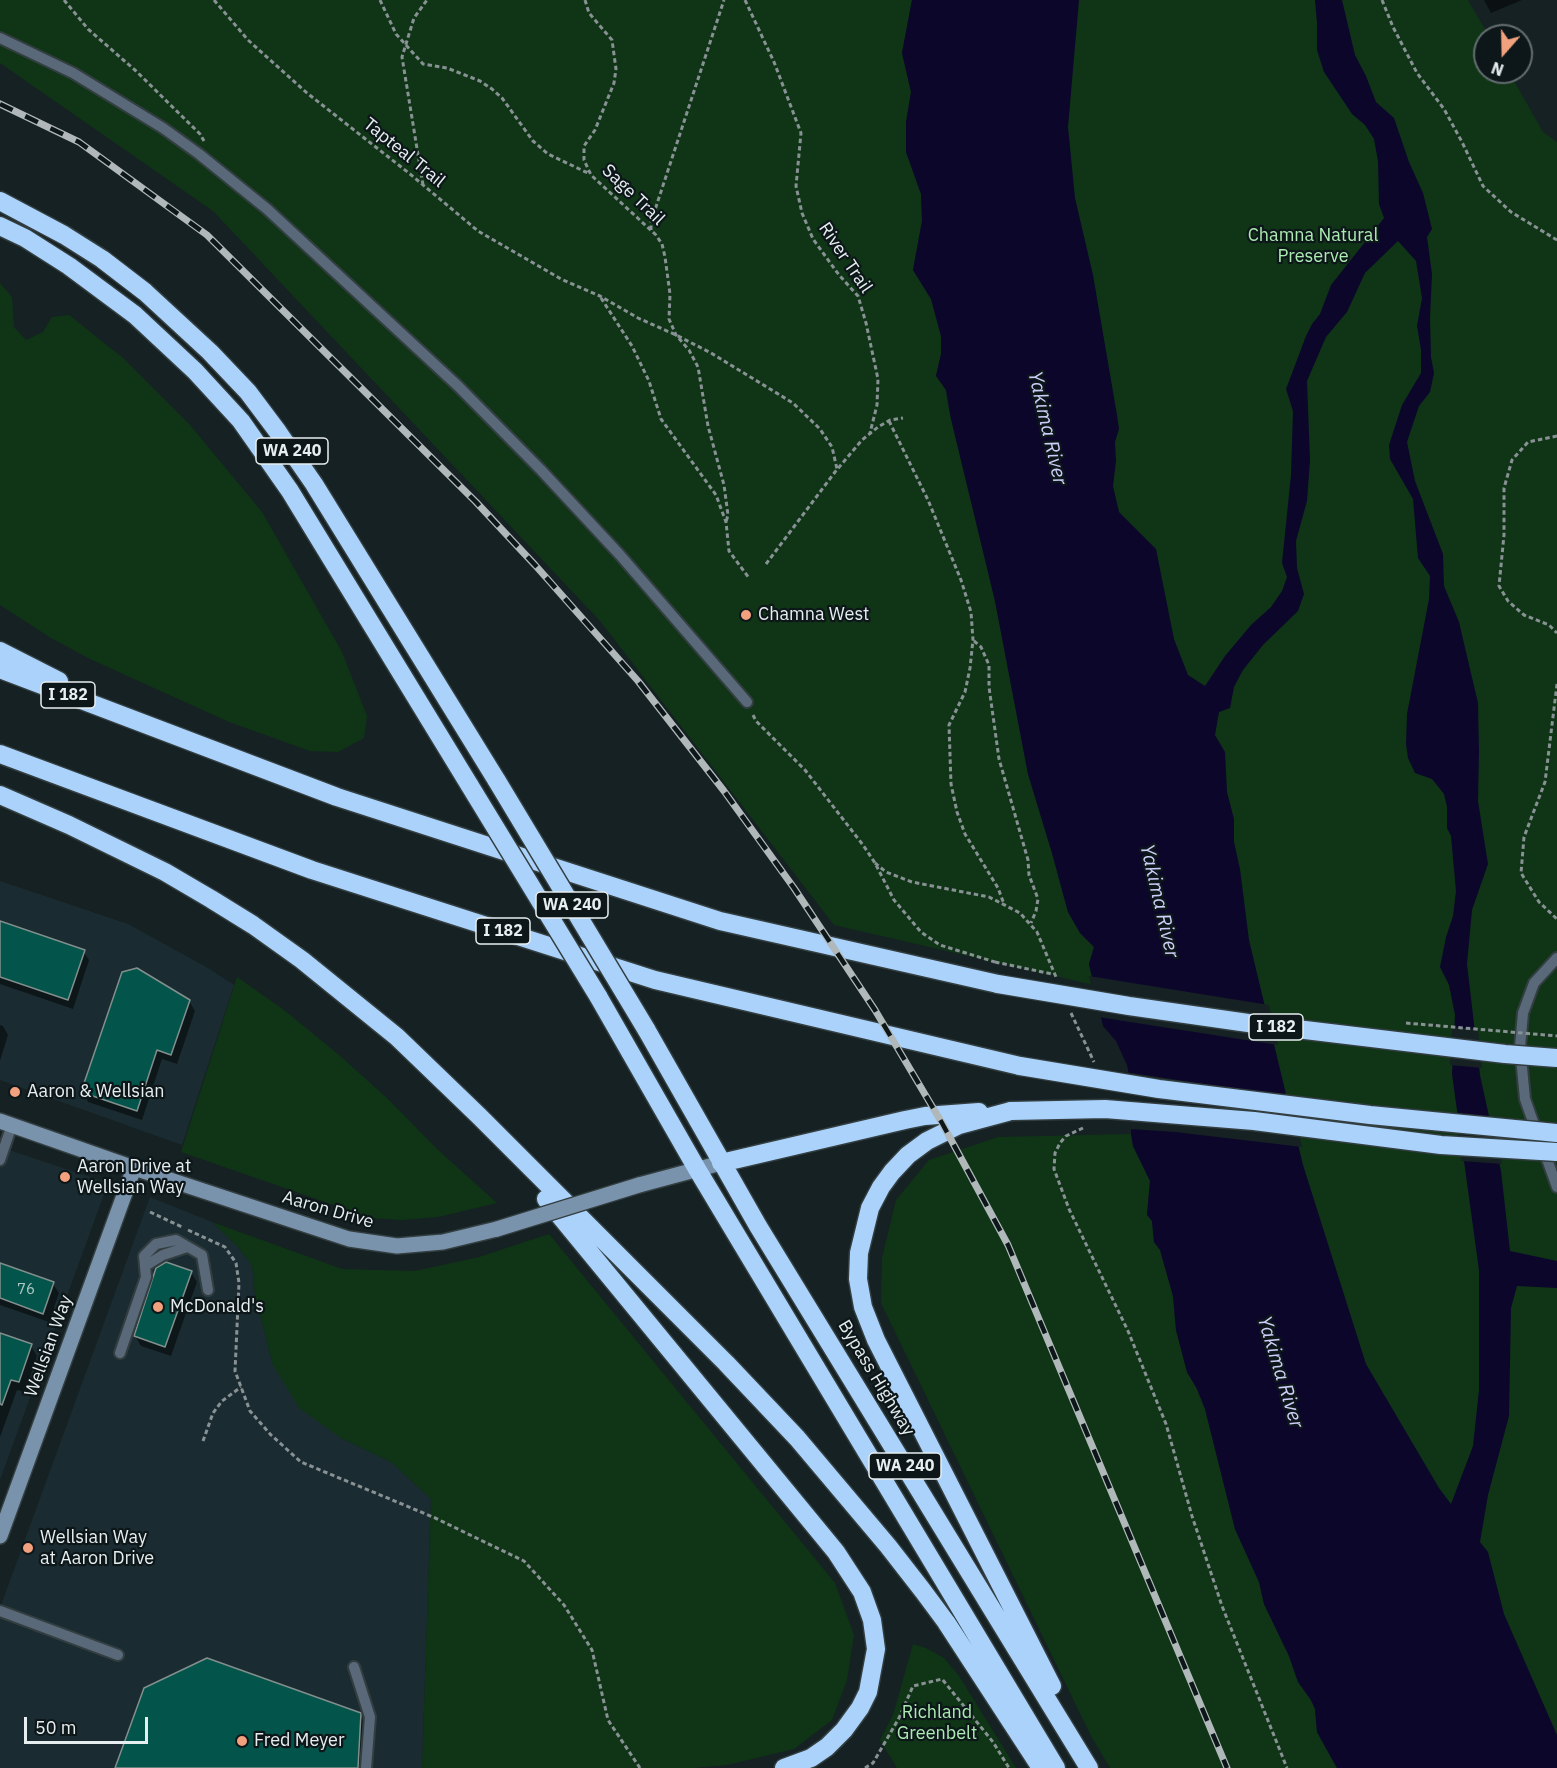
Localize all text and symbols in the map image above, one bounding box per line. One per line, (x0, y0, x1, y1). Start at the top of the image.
north arrow (1473, 24, 1533, 84)
text: N (1489, 58, 1506, 80)
street label: Tapteal Trail (359, 113, 449, 193)
street label: Sage Trail (597, 160, 669, 230)
street label: River Trail (814, 219, 876, 297)
park label: Chamna Natural Preserve (1248, 225, 1378, 268)
water label: Yakima River (1022, 369, 1072, 487)
road number: WA 240 (256, 438, 328, 464)
place label: Chamna West (758, 604, 869, 626)
marker: Chamna West (739, 608, 753, 622)
road number: I 182 (41, 682, 95, 708)
water label: Yakima River (1134, 842, 1184, 960)
road number: WA 240 (536, 892, 608, 918)
road number: I 182 (476, 918, 530, 944)
road number: I 182 (1249, 1014, 1303, 1040)
place label: Aaron & Wellsian (27, 1081, 164, 1103)
marker: Aaron & Wellsian (8, 1085, 22, 1099)
place label: Aaron Drive at Wellsian Way (77, 1156, 191, 1198)
marker: Aaron Drive at Wellsian Way (58, 1170, 72, 1184)
street label: Aaron Drive (280, 1187, 376, 1233)
house number: 76 (17, 1281, 35, 1299)
street label: Wellsian Way (21, 1292, 77, 1400)
place label: McDonald's (170, 1296, 264, 1318)
marker: McDonald's (151, 1300, 165, 1314)
water label: Yakima River (1252, 1313, 1308, 1431)
street label: Bypass Highway (833, 1316, 919, 1440)
road number: WA 240 (869, 1453, 941, 1479)
place label: Wellsian Way at Aaron Drive (40, 1527, 154, 1570)
marker: Wellsian Way at Aaron Drive (21, 1541, 35, 1555)
park label: Richland Greenbelt (897, 1702, 977, 1744)
scale bar (27, 1705, 152, 1743)
text: 50 m (35, 1716, 77, 1739)
place label: Fred Meyer (254, 1730, 345, 1752)
marker: Fred Meyer (235, 1734, 249, 1748)

